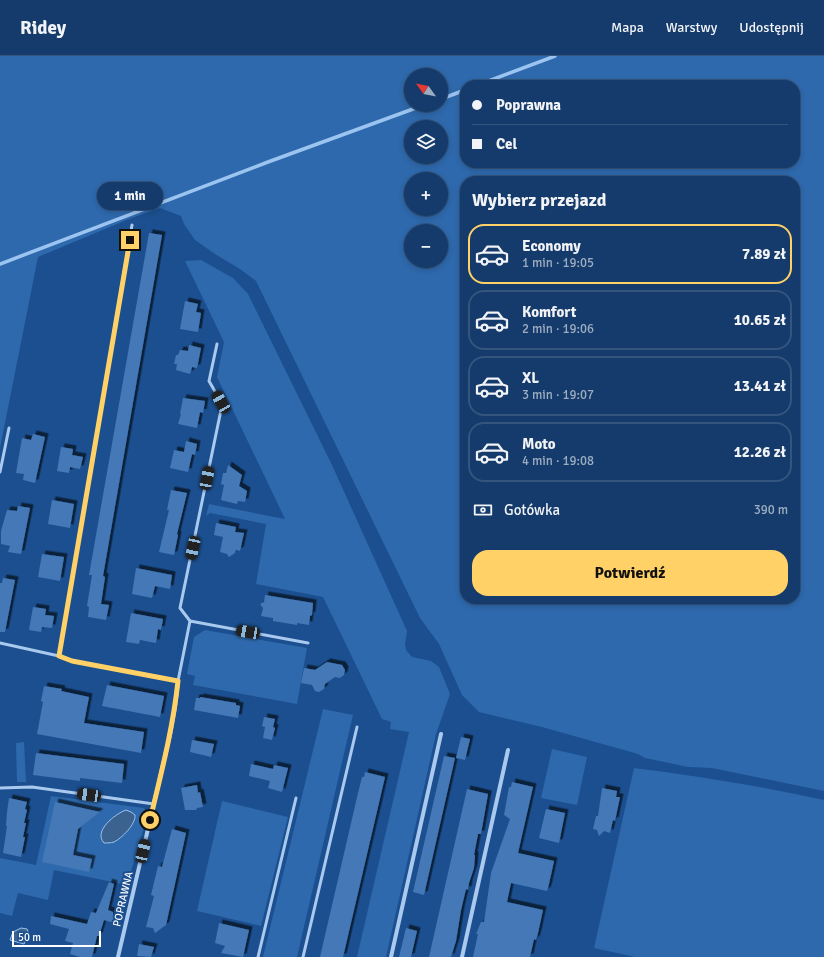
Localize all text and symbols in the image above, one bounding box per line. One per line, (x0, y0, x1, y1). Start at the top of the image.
text: Ridey (20, 16, 66, 40)
text: Mapa (611, 19, 644, 36)
text: Warstwy (666, 19, 717, 36)
text: Udostępnij (739, 19, 804, 36)
north arrow (404, 68, 448, 112)
map controls (404, 68, 448, 268)
text: Poprawna (496, 96, 561, 114)
button: layers (404, 120, 448, 164)
text: Cel (496, 135, 517, 153)
button: + (404, 172, 448, 216)
callout: 1 min (97, 182, 163, 210)
text: 1 min (114, 188, 146, 204)
text: Wybierz przejazd (472, 189, 607, 211)
button: − (404, 224, 448, 268)
route end (121, 231, 139, 249)
icon: car (474, 236, 510, 272)
text: Economy (522, 237, 581, 255)
text: 7.89 zł (742, 245, 786, 263)
text: 1 min · 19:05 (522, 255, 594, 271)
icon: car (474, 302, 510, 338)
text: Komfort (522, 303, 576, 321)
text: 10.65 zł (734, 311, 786, 329)
text: 2 min · 19:06 (522, 321, 594, 337)
icon: car (474, 368, 510, 404)
text: XL (522, 369, 539, 387)
text: 13.41 zł (734, 377, 786, 395)
text: 3 min · 19:07 (522, 387, 594, 403)
car (210, 389, 232, 415)
icon: car (474, 434, 510, 470)
text: Moto (522, 435, 556, 453)
text: 12.26 zł (734, 443, 786, 461)
text: 4 min · 19:08 (522, 453, 594, 469)
car (199, 465, 215, 491)
icon: cash (472, 499, 494, 521)
text: Gotówka (504, 501, 560, 519)
text: 390 m (754, 502, 788, 518)
car (185, 535, 201, 561)
button: Potwierdź (472, 550, 788, 596)
car (235, 624, 261, 640)
car (76, 787, 102, 803)
route start (141, 811, 159, 829)
car (134, 838, 152, 864)
street label: POPRAWNA (110, 870, 136, 928)
scale bar (12, 929, 101, 948)
text: 50 m (18, 931, 41, 944)

